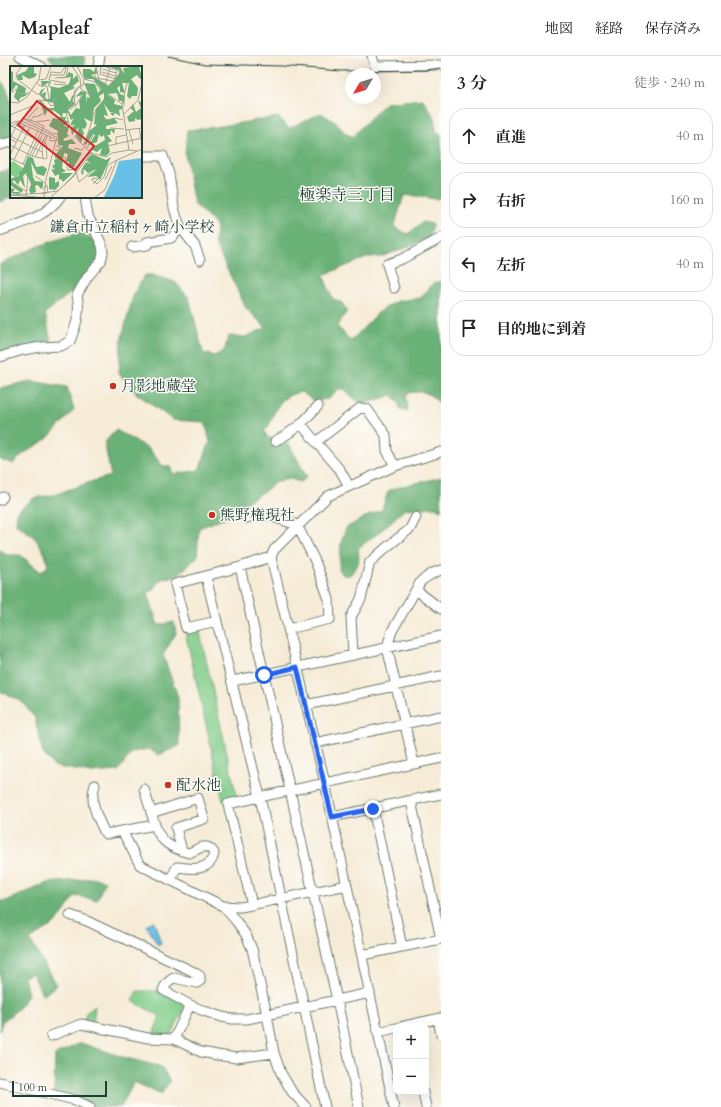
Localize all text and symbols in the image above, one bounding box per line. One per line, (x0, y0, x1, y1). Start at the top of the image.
text: Mapleaf (20, 15, 90, 41)
text: 地図 (545, 19, 573, 38)
text: 経路 (595, 19, 623, 38)
text: 保存済み (645, 19, 701, 38)
inset map (10, 66, 142, 198)
north arrow (345, 68, 381, 104)
text: 3 分 (457, 72, 487, 95)
text: 徒歩 · 240 m (634, 74, 705, 92)
icon: ahead (458, 125, 480, 147)
text: 直進 (496, 127, 526, 147)
text: 40 m (676, 127, 704, 145)
district label: 極楽寺三丁目 (299, 184, 395, 206)
icon: right (458, 189, 480, 211)
text: 右折 (496, 191, 526, 211)
text: 160 m (670, 191, 704, 209)
marker: 鎌倉市立稲村ヶ崎小学校 (127, 207, 137, 217)
place label: 鎌倉市立稲村ヶ崎小学校 (49, 217, 215, 237)
icon: left (458, 253, 480, 275)
text: 左折 (496, 255, 526, 275)
text: 40 m (676, 255, 704, 273)
icon: arrive (458, 317, 480, 339)
text: 目的地に到着 (496, 319, 586, 339)
place label: 月影地蔵堂 (121, 376, 196, 396)
marker: 月影地蔵堂 (108, 381, 118, 391)
place label: 熊野権現社 (220, 505, 295, 525)
marker: 熊野権現社 (207, 510, 217, 520)
route start (255, 666, 273, 684)
place label: 配水池 (176, 775, 221, 795)
marker: 配水池 (163, 780, 173, 790)
route end (364, 800, 382, 818)
map controls (393, 1023, 429, 1095)
button: + (393, 1023, 429, 1059)
button: − (393, 1059, 429, 1095)
scale bar (12, 1079, 107, 1098)
text: 100 m (18, 1080, 47, 1095)

